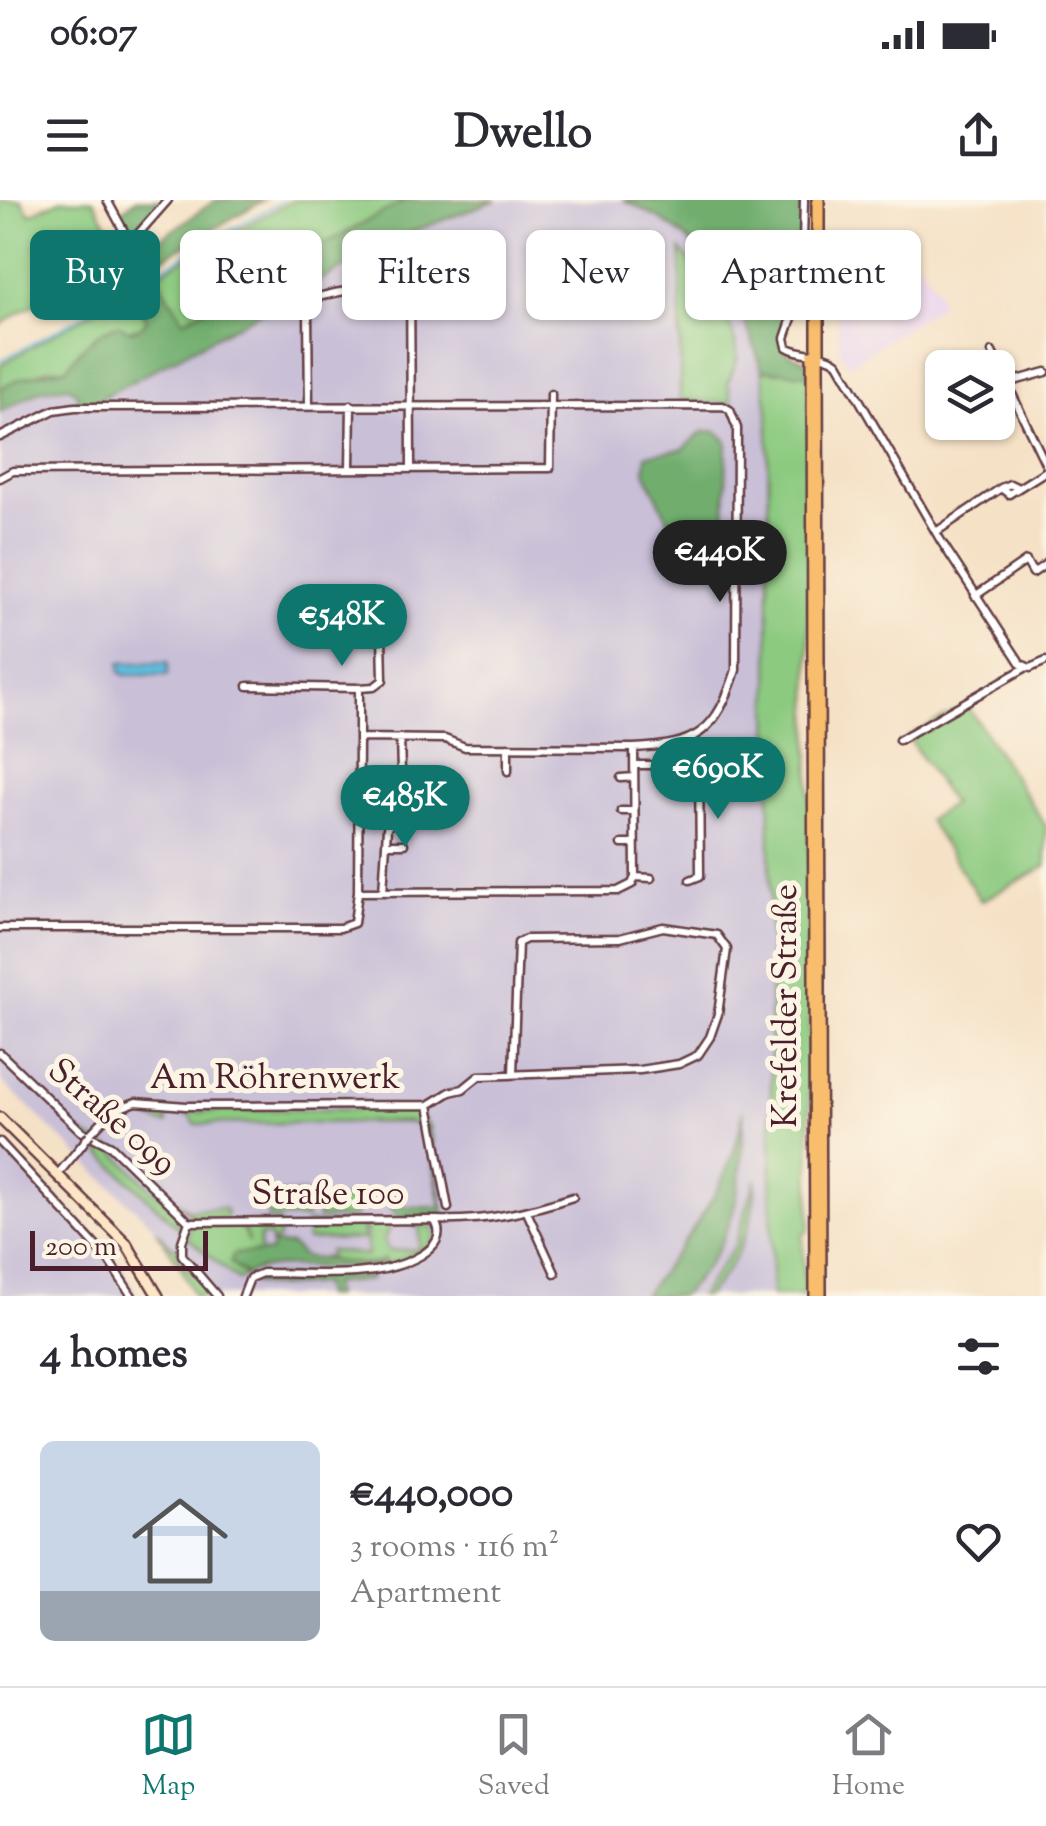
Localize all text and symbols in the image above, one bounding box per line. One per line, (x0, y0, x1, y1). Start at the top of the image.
text: 06:07 (50, 8, 137, 62)
text: Dwello (454, 103, 592, 168)
icon: menu (40, 108, 95, 163)
icon: share (951, 108, 1006, 163)
chip: Buy (30, 230, 160, 320)
chip: Rent (180, 230, 322, 320)
chip: Filters (342, 230, 506, 320)
chip: New (526, 230, 665, 320)
chip: Apartment (685, 230, 921, 320)
map controls (925, 350, 1015, 440)
button: layers (925, 350, 1015, 440)
pin: €440K (650, 520, 790, 605)
text: €440K (675, 529, 765, 575)
pin: €548K (272, 584, 412, 669)
text: €548K (299, 593, 385, 639)
pin: €690K (648, 737, 788, 822)
text: €690K (672, 746, 764, 792)
pin: €485K (335, 765, 475, 850)
text: €485K (363, 774, 447, 820)
street label: Krefelder Straße (762, 884, 813, 1128)
street label: Straße 099 (35, 1047, 187, 1189)
street label: Am Röhrenwerk (150, 1054, 400, 1105)
street label: Straße 100 (252, 1170, 404, 1221)
scale bar (30, 1226, 208, 1270)
text: 200 m (45, 1228, 117, 1268)
text: 4 homes (40, 1326, 188, 1386)
icon: filters (951, 1329, 1006, 1384)
text: €440,000 (350, 1465, 513, 1525)
icon: home (120, 1481, 240, 1601)
icon: heart (951, 1514, 1006, 1569)
text: 3 rooms · 116 m² (350, 1525, 559, 1571)
text: Apartment (350, 1571, 501, 1617)
tab: Map (141, 1707, 196, 1807)
tab: Saved (478, 1707, 550, 1807)
tab: Home (832, 1707, 905, 1807)

